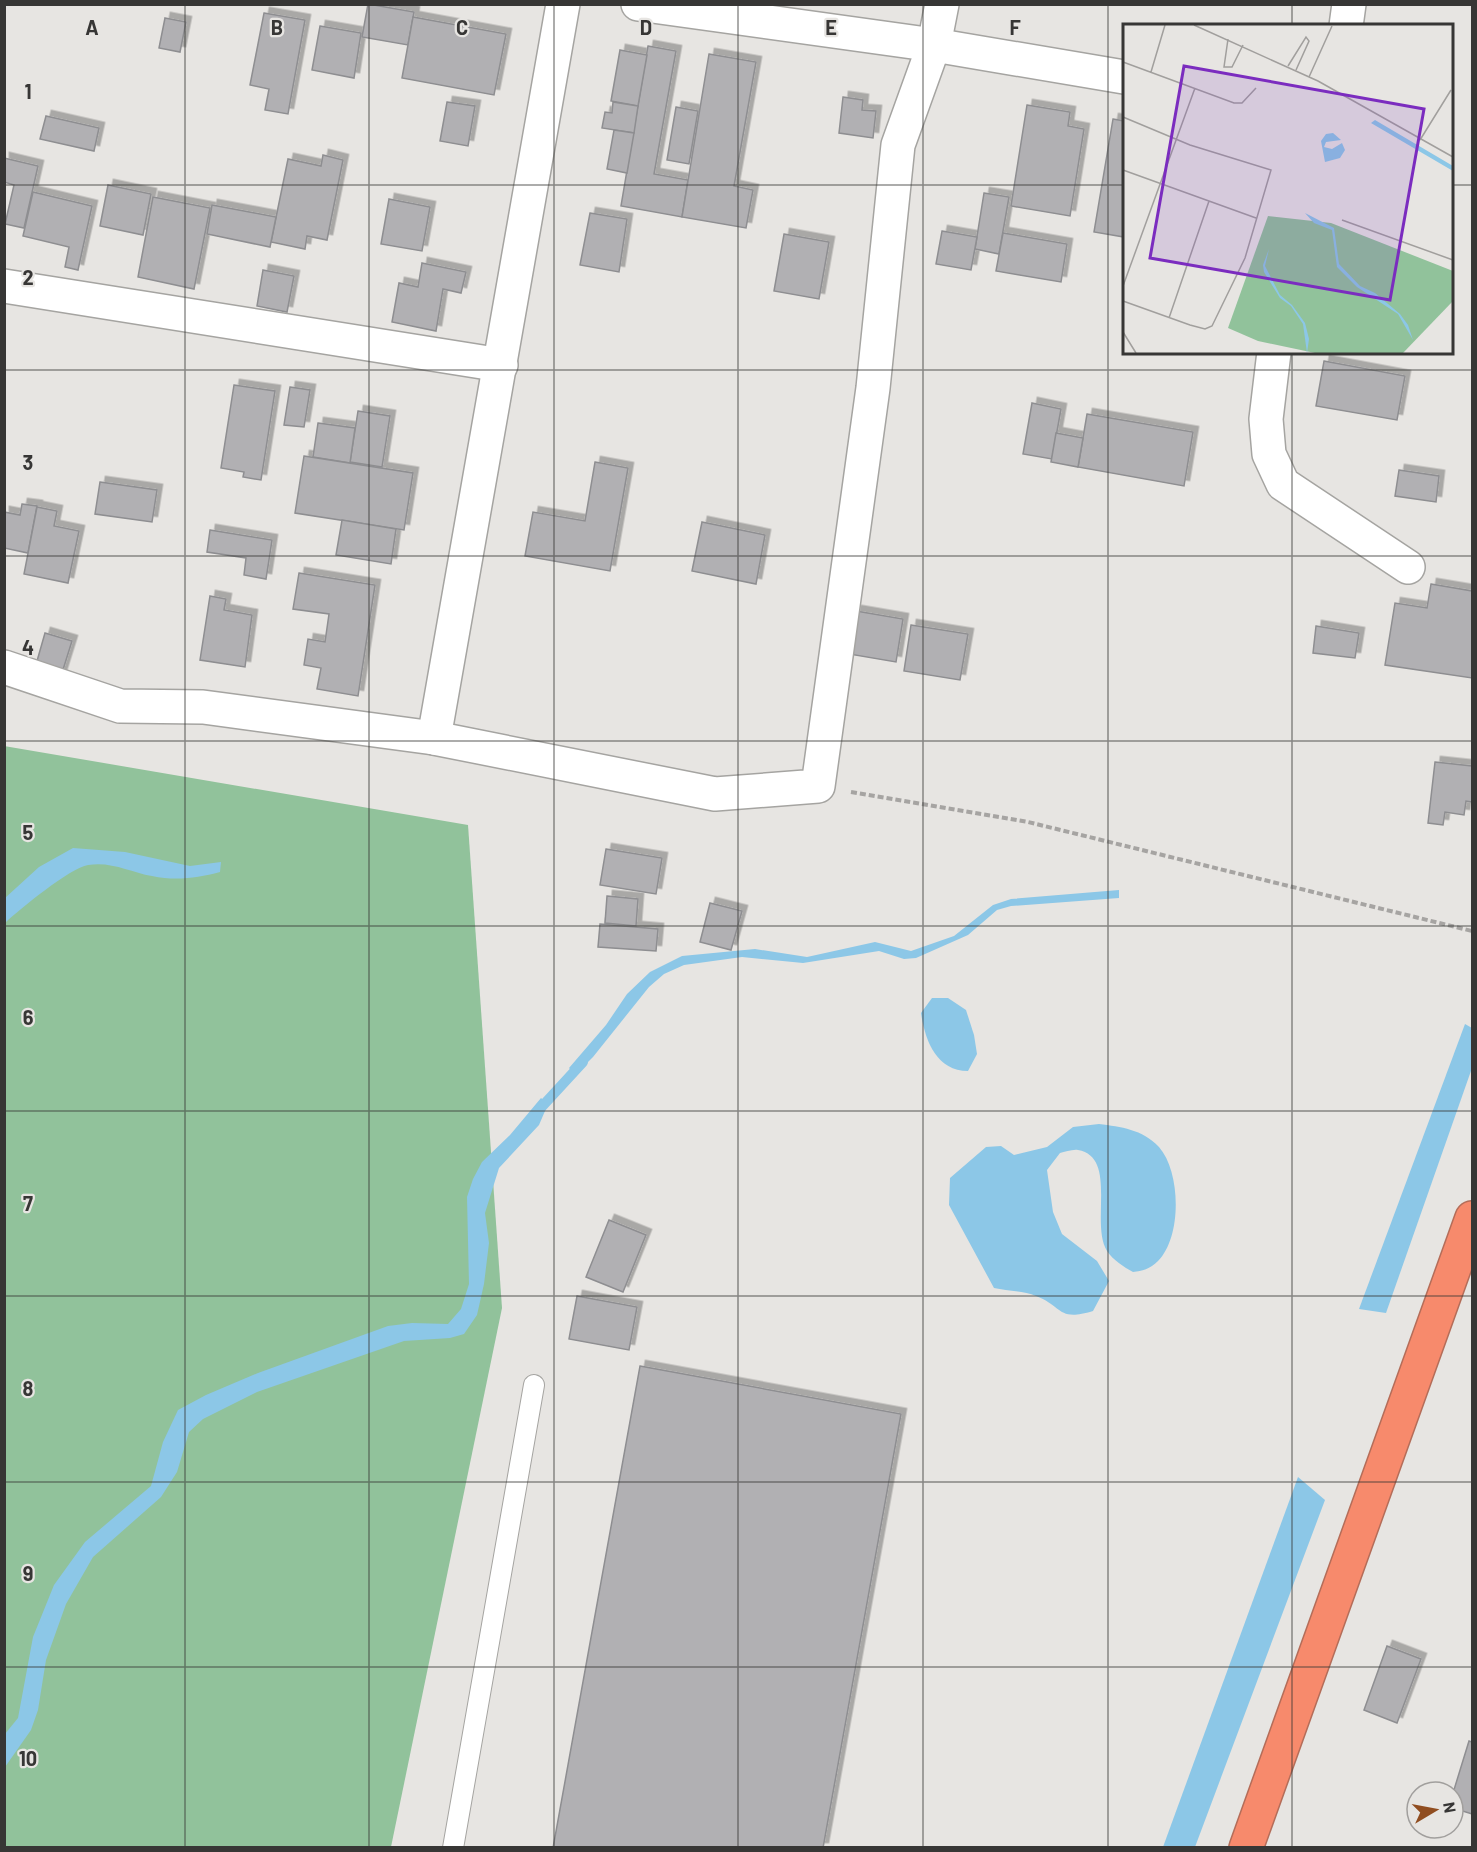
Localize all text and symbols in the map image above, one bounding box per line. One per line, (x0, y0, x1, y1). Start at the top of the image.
text: A (85, 15, 99, 39)
text: B (271, 15, 283, 39)
text: C (456, 15, 468, 39)
text: D (640, 15, 652, 39)
text: E (825, 15, 837, 39)
text: F (1009, 15, 1021, 39)
inset map (1123, 24, 1453, 354)
text: 1 (24, 79, 32, 103)
text: 2 (22, 265, 34, 289)
text: 3 (23, 450, 33, 474)
text: 4 (22, 635, 34, 659)
text: 5 (23, 820, 34, 844)
text: 6 (23, 1005, 34, 1029)
text: 7 (23, 1191, 33, 1215)
text: 8 (23, 1376, 34, 1400)
text: 9 (23, 1561, 33, 1585)
text: 10 (19, 1746, 37, 1770)
north arrow (1405, 1780, 1465, 1840)
text: N (1440, 1800, 1461, 1814)

